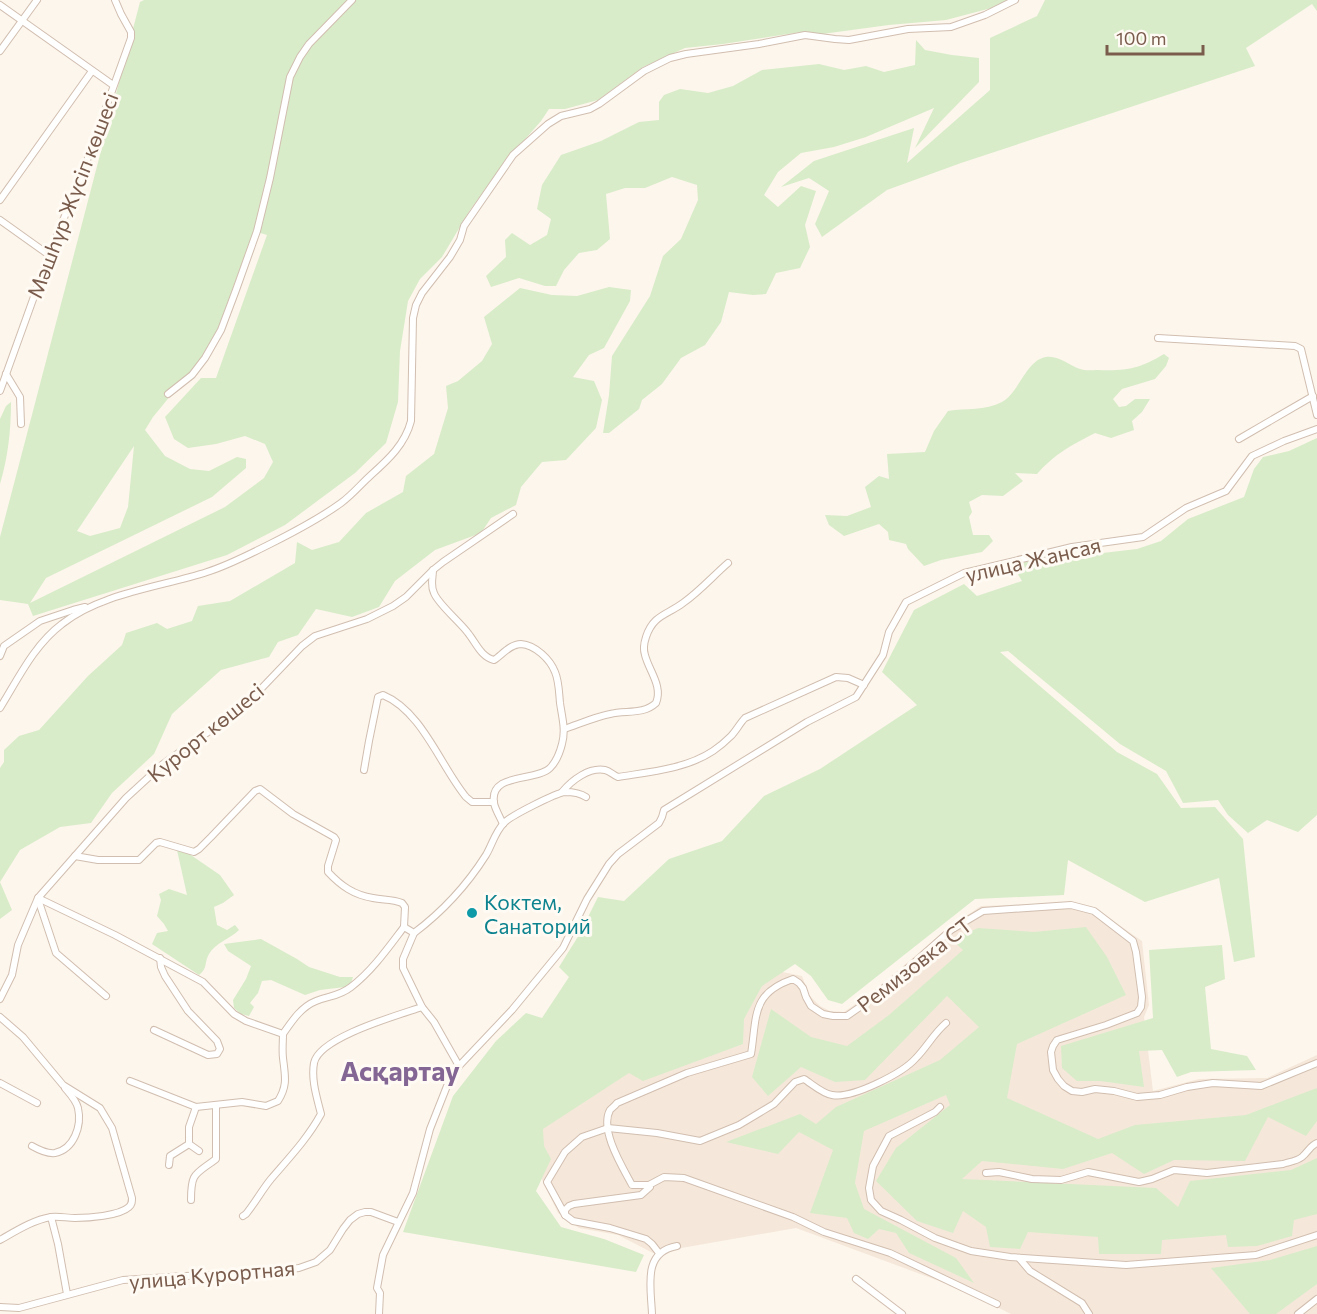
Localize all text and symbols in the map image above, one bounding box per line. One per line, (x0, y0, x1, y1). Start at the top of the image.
scale bar (1107, 18, 1203, 56)
text: 100 m (1116, 27, 1166, 49)
street label: Мәшhүр Жүсіп көшесі (21, 89, 123, 301)
street label: улица Жансая (963, 531, 1103, 587)
street label: Курорт көшесі (142, 677, 268, 787)
place label: Коктем, Санаторий (484, 889, 591, 938)
marker: Коктем, Санаторий (465, 906, 479, 920)
street label: Ремизовка СТ (852, 911, 976, 1017)
district label: Асқартау (340, 1054, 460, 1087)
street label: улица Курортная (128, 1254, 296, 1294)

